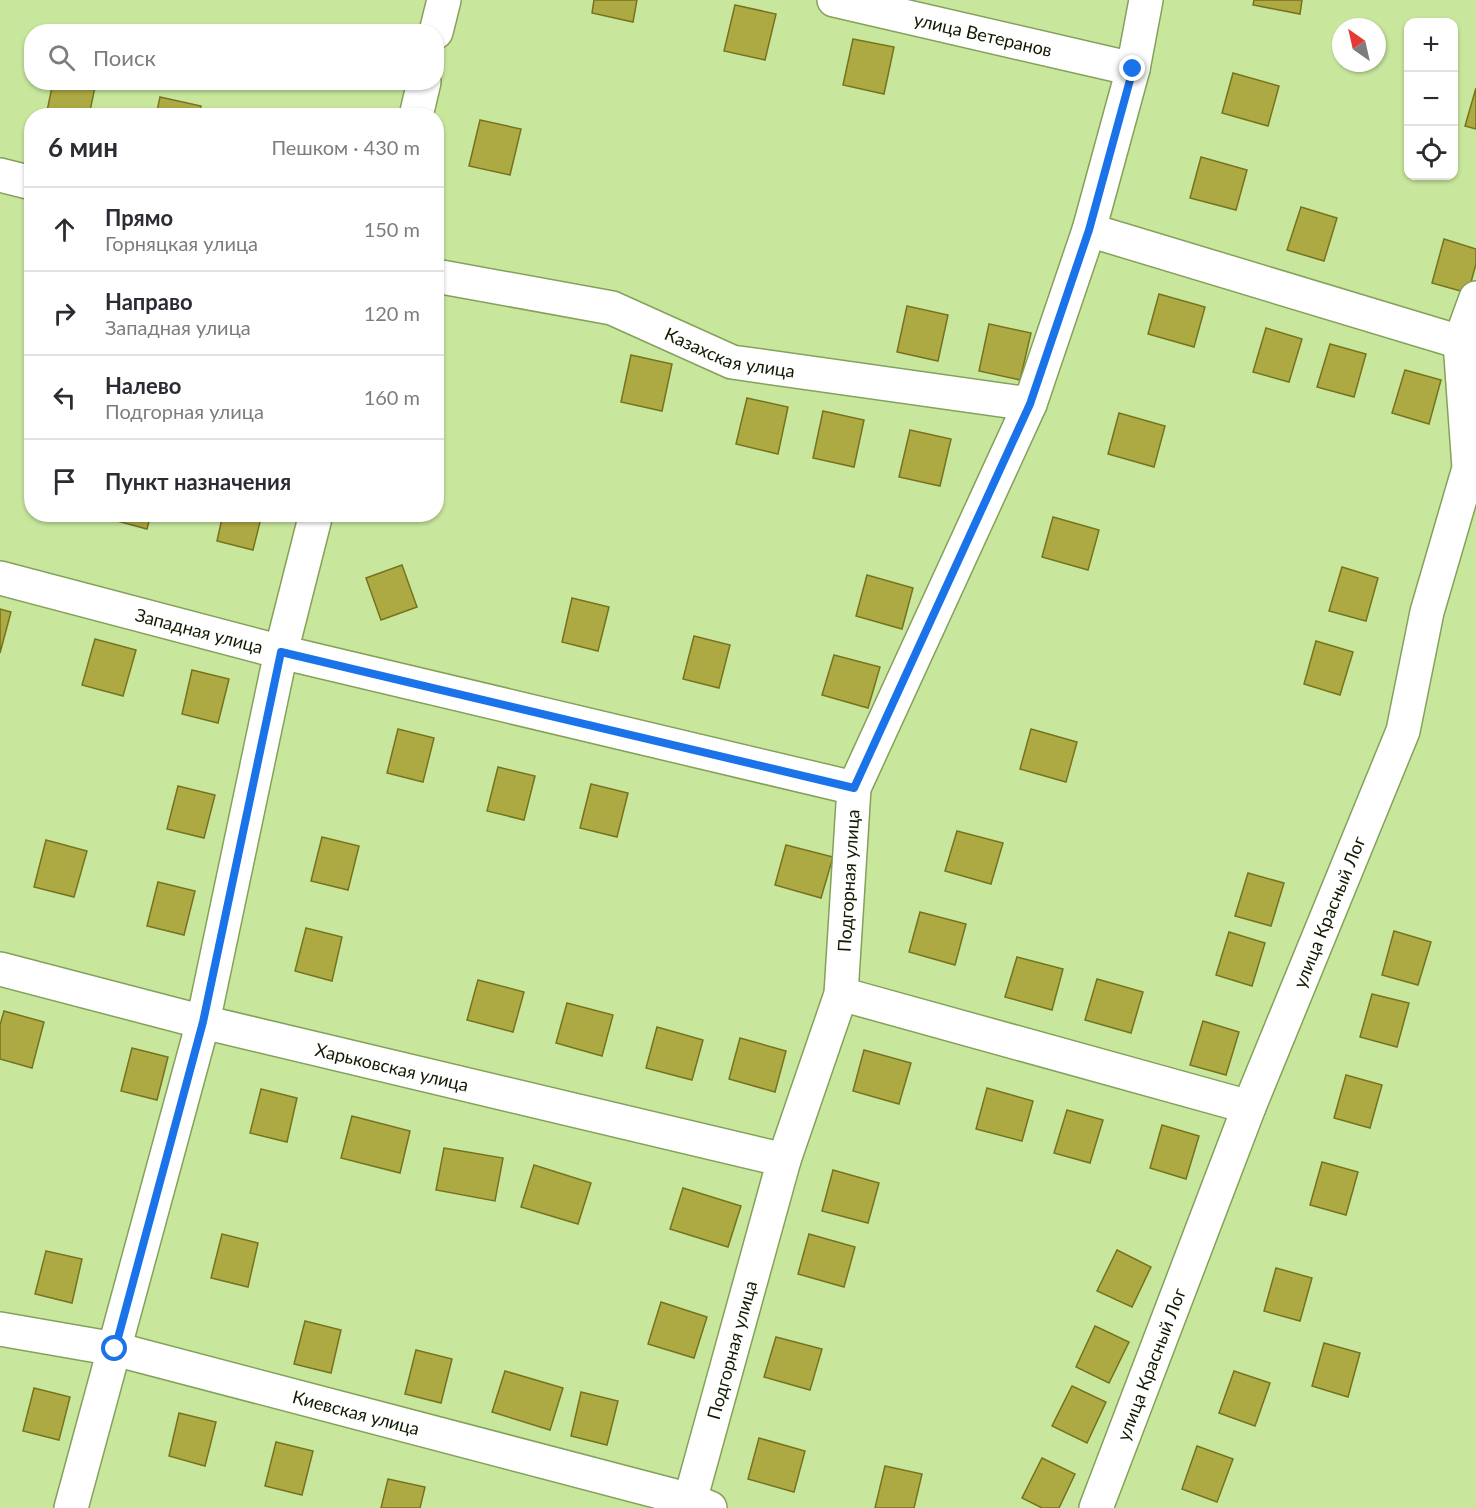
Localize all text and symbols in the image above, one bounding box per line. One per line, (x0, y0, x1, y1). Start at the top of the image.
street label: улица Ветеранов (912, 8, 1054, 61)
north arrow (1332, 18, 1386, 72)
map controls (1404, 18, 1458, 180)
button: + (1404, 18, 1458, 72)
search box (24, 24, 444, 90)
icon: search (45, 41, 78, 74)
text: Поиск (93, 44, 156, 71)
route end (1119, 55, 1145, 81)
button: − (1404, 72, 1458, 126)
button: locate (1404, 126, 1458, 180)
text: 6 мин (48, 131, 118, 163)
text: Пешком · 430 m (271, 135, 420, 159)
text: Прямо (105, 204, 173, 231)
icon: ahead (48, 213, 81, 246)
text: 150 m (364, 217, 420, 241)
text: Горняцкая улица (105, 231, 258, 255)
text: Направо (105, 288, 193, 315)
icon: right (48, 297, 81, 330)
text: 120 m (364, 301, 420, 325)
text: Западная улица (105, 315, 251, 339)
street label: Казахская улица (661, 322, 796, 382)
text: Налево (105, 372, 181, 399)
icon: left (48, 381, 81, 414)
text: 160 m (364, 385, 420, 409)
text: Подгорная улица (105, 399, 264, 423)
icon: arrive (48, 465, 81, 498)
text: Пункт назначения (105, 468, 291, 495)
street label: Западная улица (133, 603, 265, 658)
street label: Подгорная улица (833, 809, 864, 953)
street label: улица Красный Лог (1288, 832, 1370, 991)
street label: Харьковская улица (313, 1038, 471, 1096)
street label: Подгорная улица (702, 1278, 761, 1422)
street label: улица Красный Лог (1112, 1284, 1190, 1444)
route start (101, 1335, 127, 1361)
street label: Киевская улица (290, 1385, 422, 1440)

